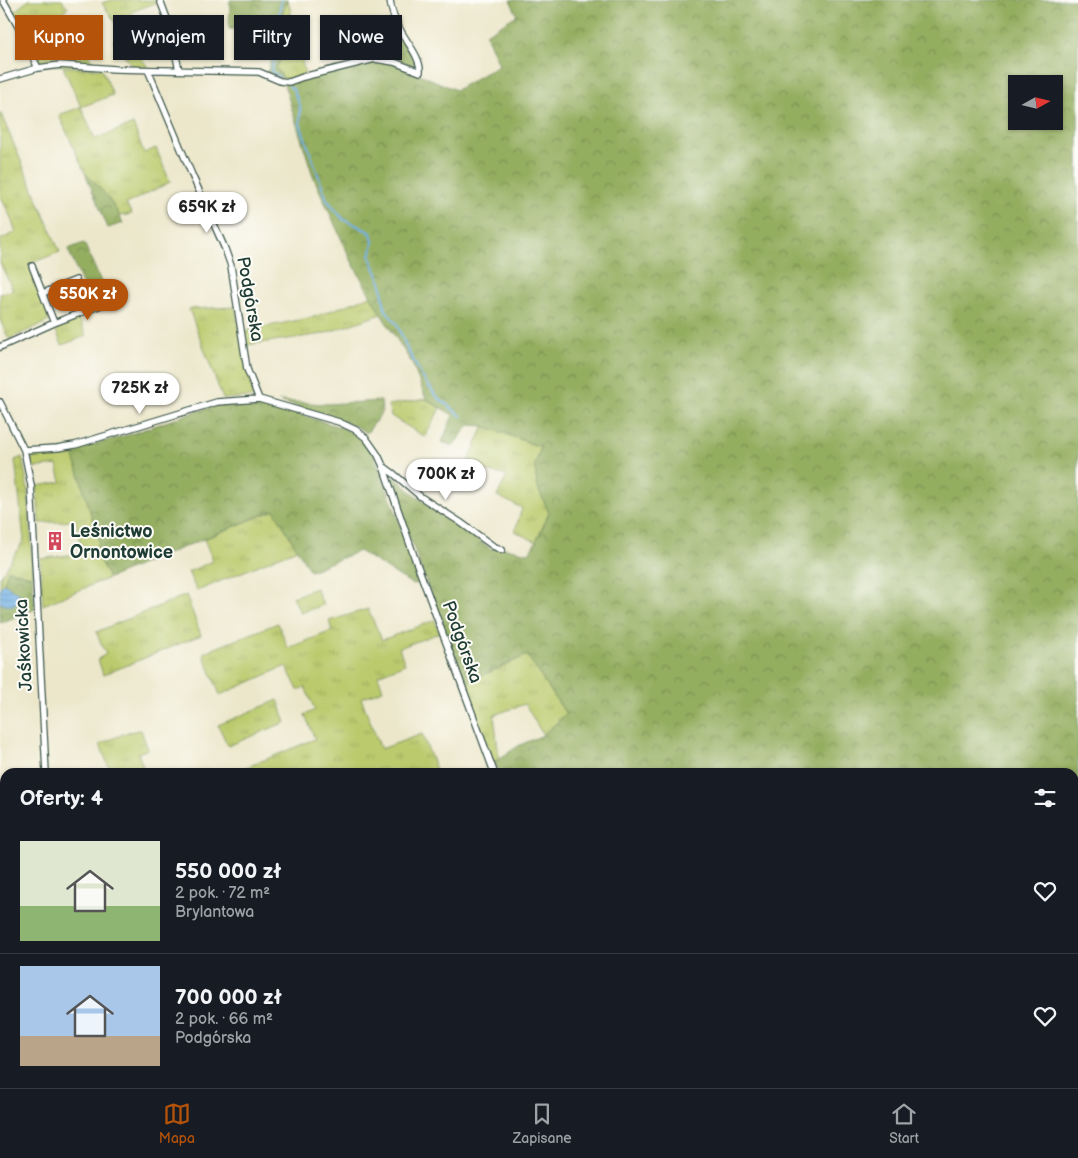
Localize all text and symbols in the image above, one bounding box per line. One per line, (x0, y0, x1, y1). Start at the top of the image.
chip: Kupno (15, 15, 103, 60)
chip: Wynajem (113, 15, 224, 60)
chip: Filtry (234, 15, 310, 60)
chip: Nowe (320, 15, 402, 60)
north arrow (1008, 75, 1062, 130)
map controls (1008, 75, 1063, 130)
pin: 659K zł (161, 192, 253, 234)
text: 659K zł (178, 198, 236, 217)
street label: Podgórska (232, 255, 268, 343)
pin: 550K zł (42, 278, 134, 321)
text: 550K zł (59, 285, 117, 304)
pin: 725K zł (94, 372, 186, 415)
text: 725K zł (112, 379, 168, 398)
pin: 700K zł (400, 458, 492, 501)
text: 700K zł (417, 465, 475, 484)
place label: Leśnictwo Ornontowice (70, 521, 173, 563)
building icon: Leśnictwo Ornontowice (44, 530, 66, 552)
street label: Jaśkowicka (11, 598, 37, 692)
street label: Podgórska (437, 598, 487, 686)
icon: filters (1031, 784, 1059, 812)
text: Oferty: 4 (20, 786, 103, 811)
text: 550 000 zł (175, 859, 281, 884)
icon: home (60, 861, 120, 921)
icon: heart (1031, 877, 1059, 905)
text: 2 pok. · 72 m² (175, 884, 270, 903)
text: Brylantowa (175, 903, 254, 922)
text: 700 000 zł (175, 985, 282, 1010)
icon: home (60, 986, 120, 1046)
icon: heart (1031, 1002, 1059, 1030)
text: 2 pok. · 66 m² (175, 1010, 273, 1029)
text: Podgórska (175, 1029, 251, 1048)
tab: Mapa (159, 1100, 195, 1147)
tab: Zapisane (513, 1100, 572, 1147)
tab: Start (889, 1100, 919, 1147)

